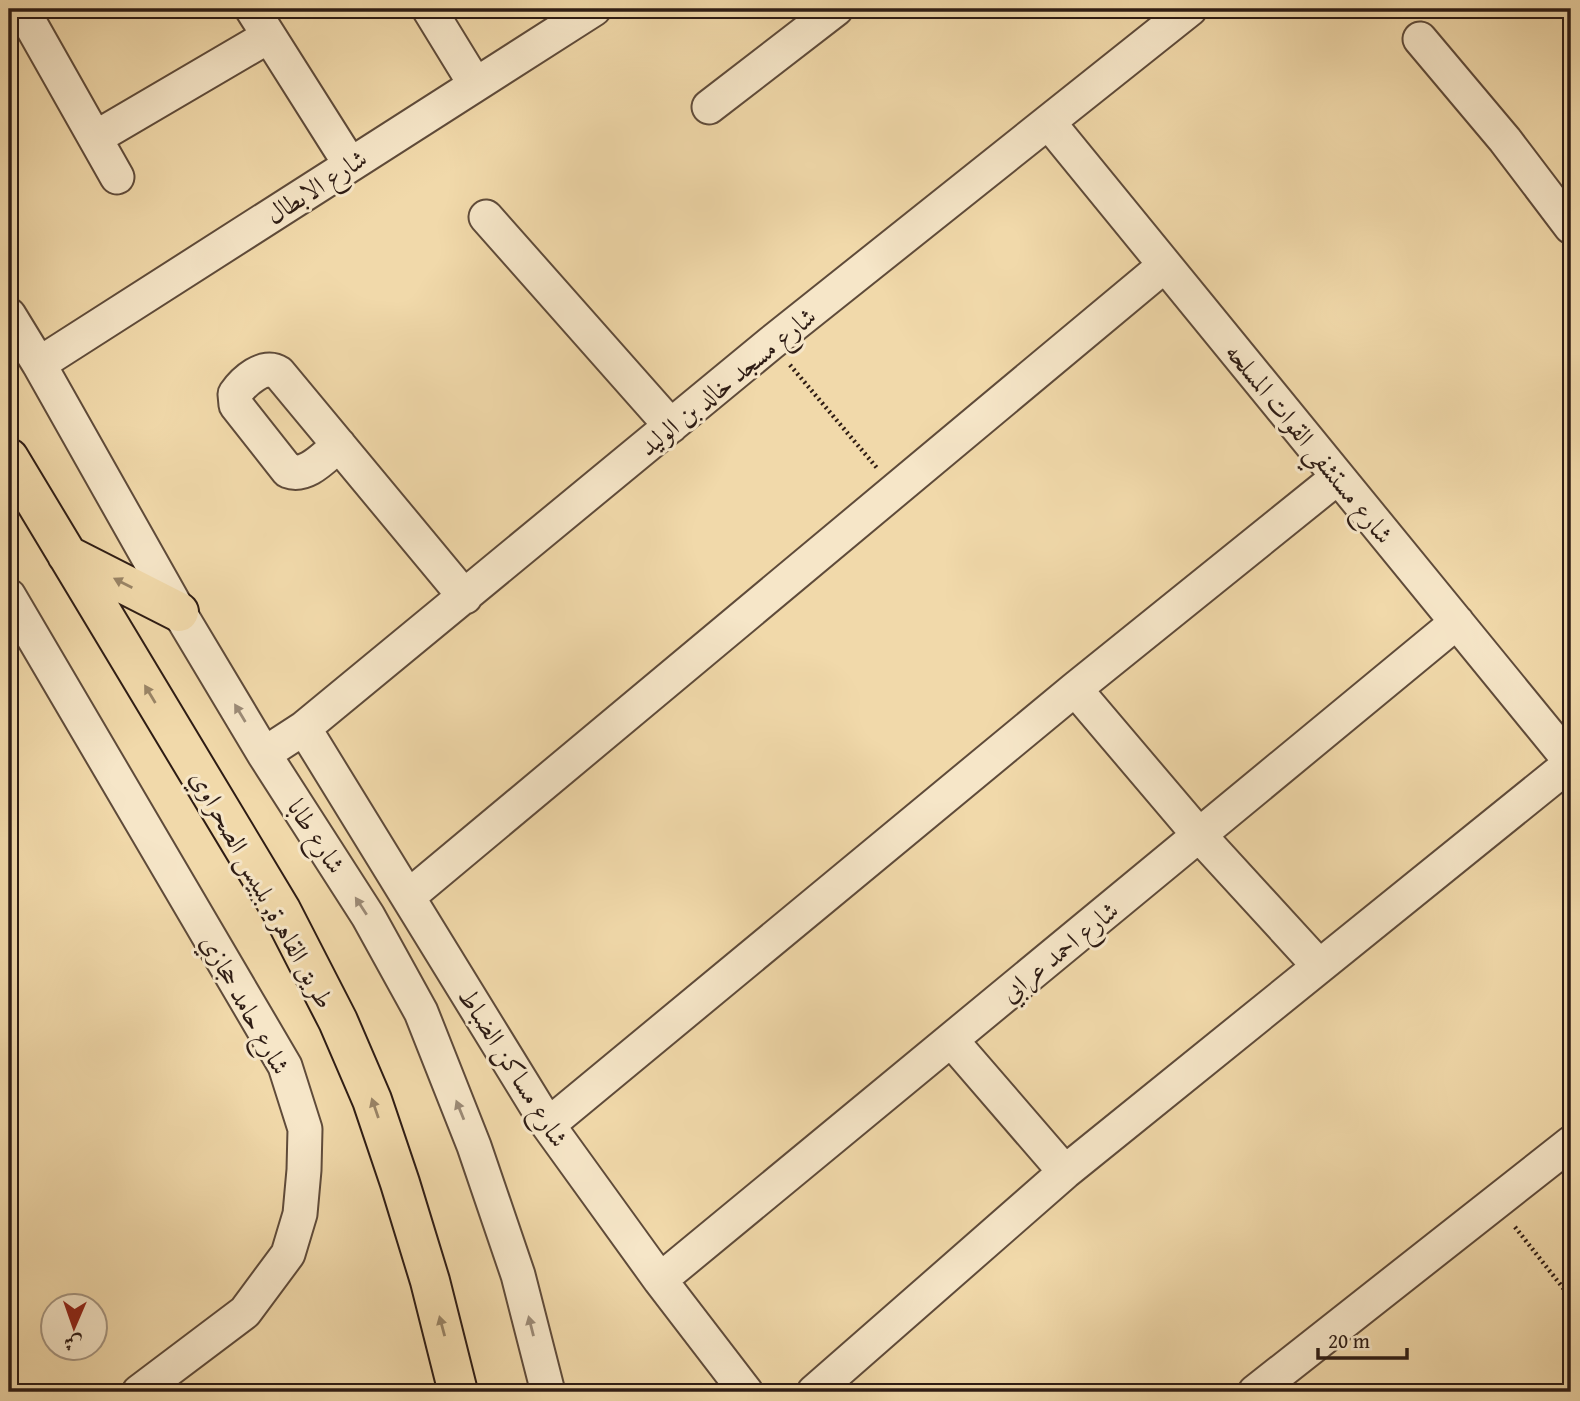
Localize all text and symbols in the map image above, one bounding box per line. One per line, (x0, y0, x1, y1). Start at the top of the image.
street label: شارع الابطال (258, 139, 376, 236)
street label: شارع مسجد خالد بن الوليد (630, 297, 826, 467)
street label: شارع مستشفي القوات المسلحه (1211, 334, 1403, 556)
one-way arrow (113, 578, 133, 589)
one-way arrow (144, 684, 157, 703)
one-way arrow (234, 704, 246, 723)
street label: طريق القاهرة, بلبيس الصحراوي (179, 762, 345, 1017)
street label: شارع طابا (276, 791, 356, 883)
street label: شارع احمد عرابي (991, 891, 1129, 1013)
one-way arrow (355, 896, 368, 915)
street label: شارع حامد حجازي (189, 927, 301, 1083)
street label: شارع مساكن الضباط (447, 979, 579, 1156)
one-way arrow (369, 1098, 380, 1119)
one-way arrow (454, 1100, 465, 1121)
north arrow (38, 1292, 108, 1362)
one-way arrow (436, 1315, 447, 1337)
one-way arrow (525, 1315, 536, 1337)
scale bar (1318, 1317, 1407, 1361)
text: 20 m (1328, 1325, 1370, 1356)
text: ش (63, 1330, 83, 1358)

